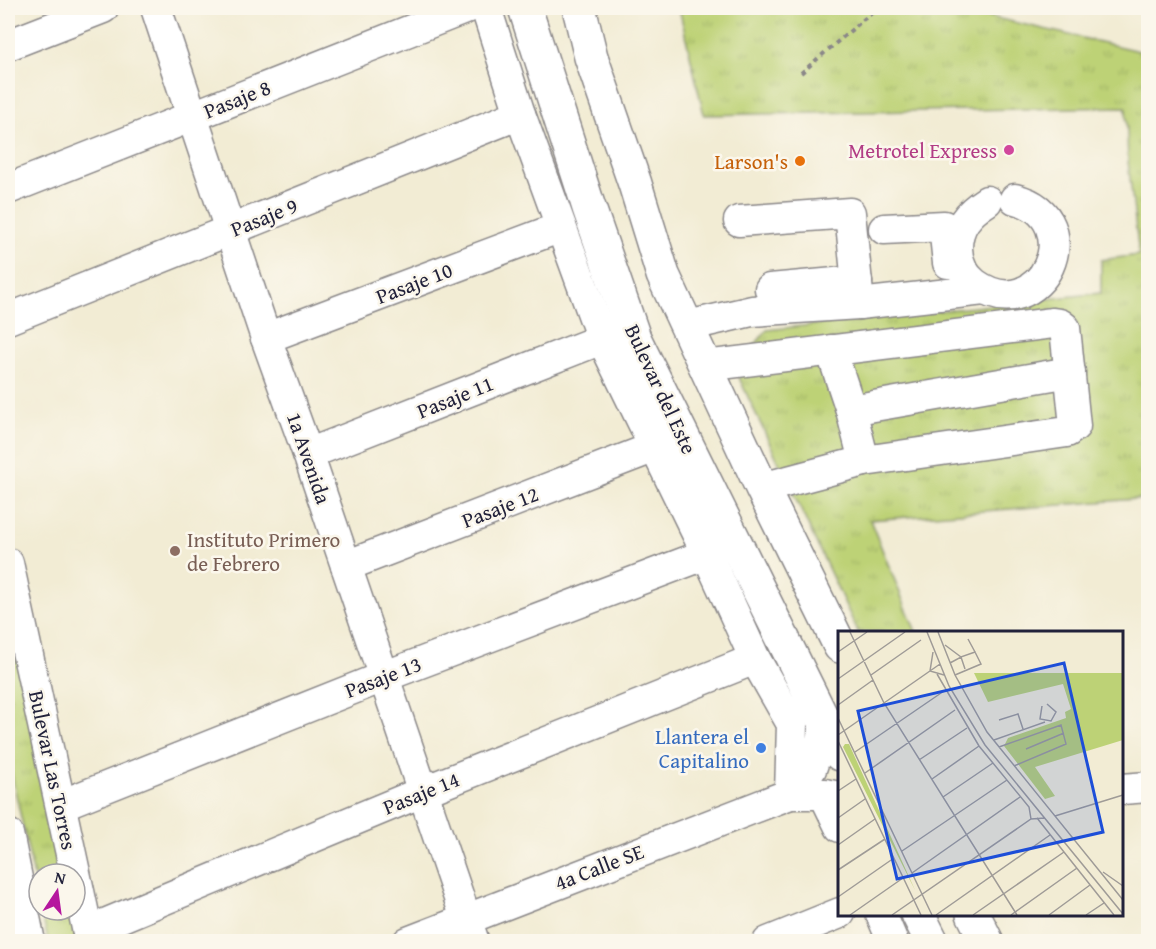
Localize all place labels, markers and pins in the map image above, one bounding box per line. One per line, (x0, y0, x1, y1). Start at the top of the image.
place label: Metrotel Express (848, 135, 997, 166)
marker: Metrotel Express (1002, 143, 1016, 157)
place label: Larson's (715, 146, 788, 177)
marker: Larson's (793, 154, 807, 168)
place label: Instituto Primero de Febrero (187, 524, 340, 579)
marker: Instituto Primero de Febrero (168, 544, 182, 558)
place label: Llantera el Capitalino (655, 721, 749, 776)
marker: Llantera el Capitalino (754, 741, 768, 755)

